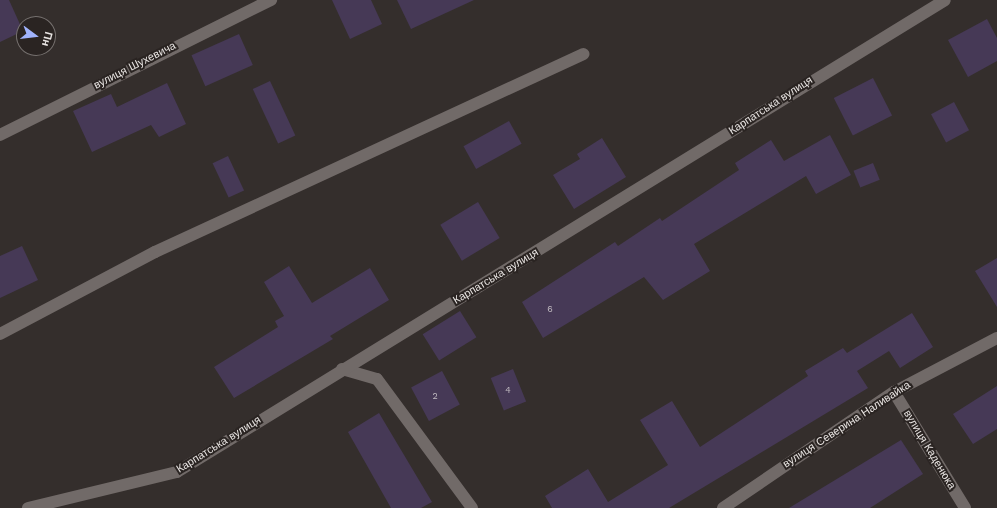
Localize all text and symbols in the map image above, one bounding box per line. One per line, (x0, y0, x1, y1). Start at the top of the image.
north arrow (16, 16, 56, 56)
text: Пн (39, 30, 55, 48)
street label: вулиця Шухевича (92, 40, 178, 92)
street label: Карпатська вулиця (727, 74, 815, 138)
street label: Карпатська вулиця (451, 246, 541, 308)
house number: 6 (547, 304, 553, 314)
street label: вулиця Северина Наливайка (781, 379, 913, 471)
house number: 4 (505, 385, 511, 395)
house number: 2 (432, 391, 438, 401)
street label: вулиця Каденюка (900, 408, 958, 492)
street label: Карпатська вулиця (174, 414, 264, 476)

